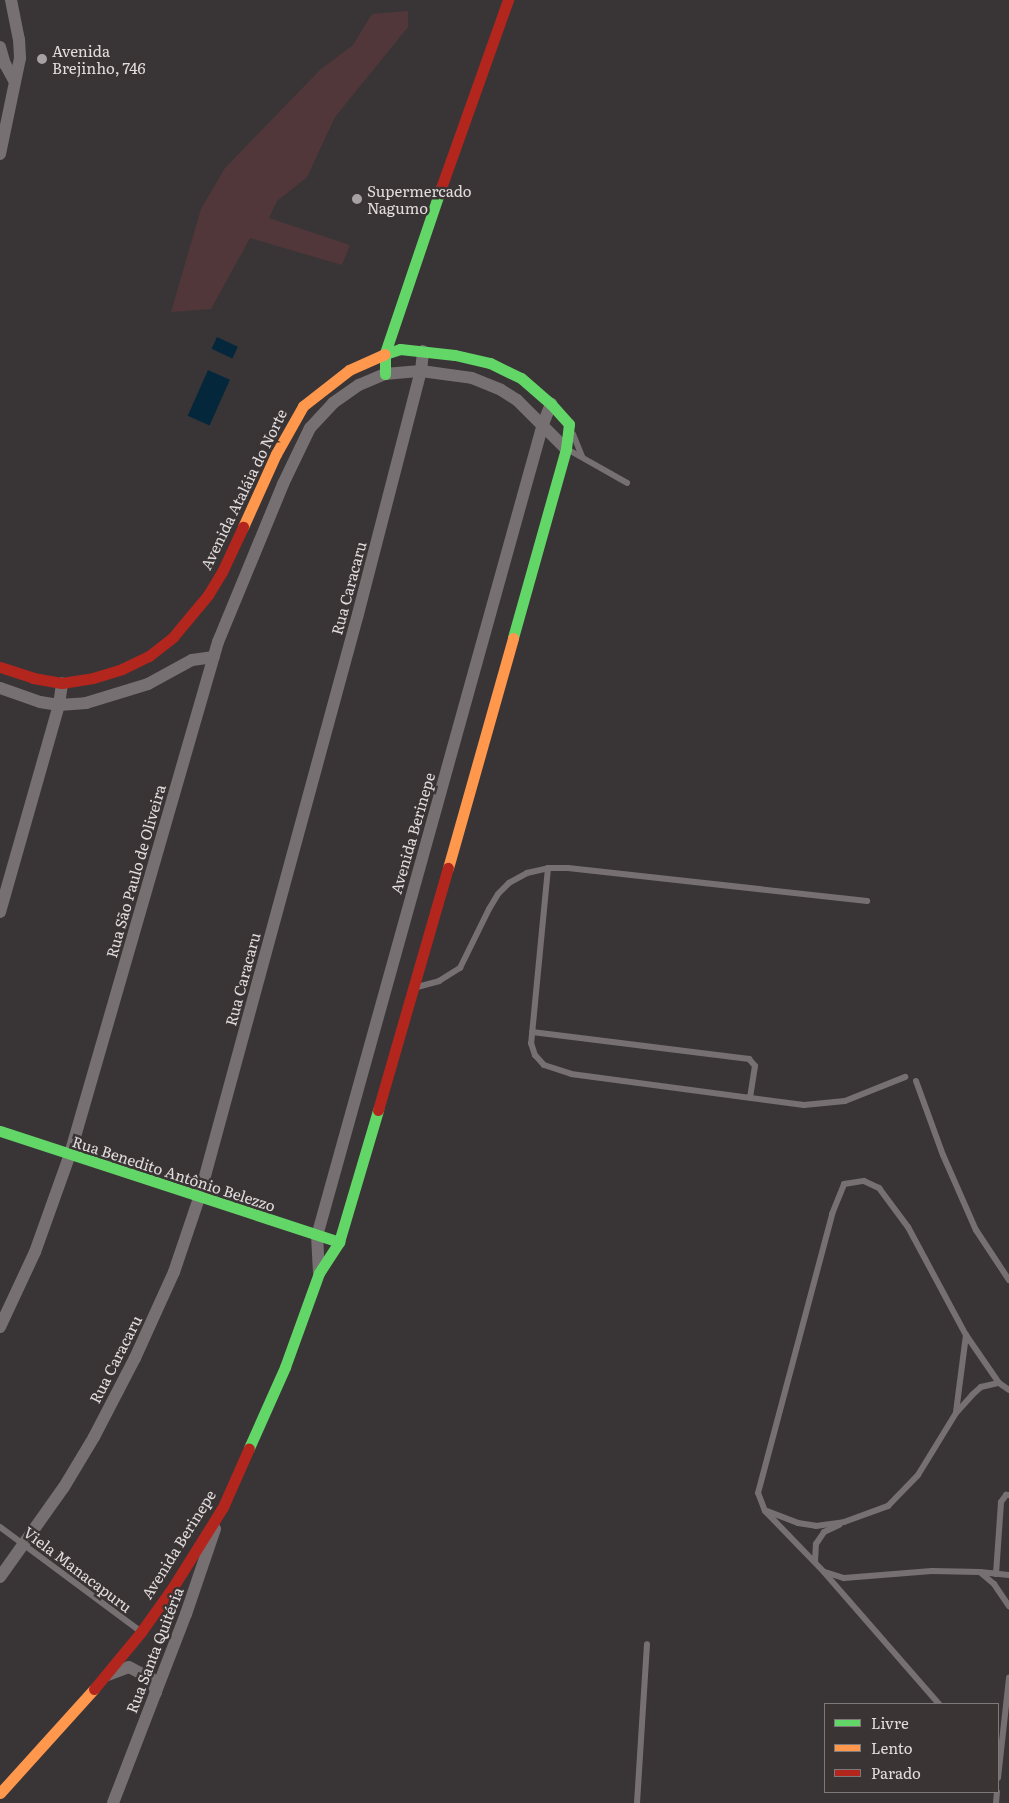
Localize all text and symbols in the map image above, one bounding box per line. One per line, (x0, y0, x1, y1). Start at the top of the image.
place label: Avenida Brejinho, 746 (52, 41, 145, 76)
marker: Avenida Brejinho, 746 (36, 53, 48, 65)
place label: Supermercado Nagumo (367, 181, 472, 216)
marker: Supermercado Nagumo (351, 193, 363, 205)
street label: Avenida Ataláia do Norte (196, 406, 290, 572)
street label: Rua Caracaru (327, 539, 369, 637)
street label: Avenida Berinepe (386, 770, 438, 896)
street label: Rua São Paulo de Oliveira (102, 782, 168, 960)
street label: Rua Caracaru (221, 930, 263, 1028)
street label: Rua Benedito Antônio Belezzo (70, 1132, 278, 1214)
street label: Rua Caracaru (85, 1312, 145, 1406)
street label: Avenida Berinepe (137, 1486, 219, 1602)
street label: Viela Manacapuru (20, 1522, 136, 1616)
street label: Rua Santa Quitéria (122, 1585, 186, 1715)
legend (824, 1703, 999, 1793)
text: Livre (871, 1711, 909, 1734)
text: Lento (871, 1736, 912, 1759)
text: Parado (871, 1761, 921, 1784)

